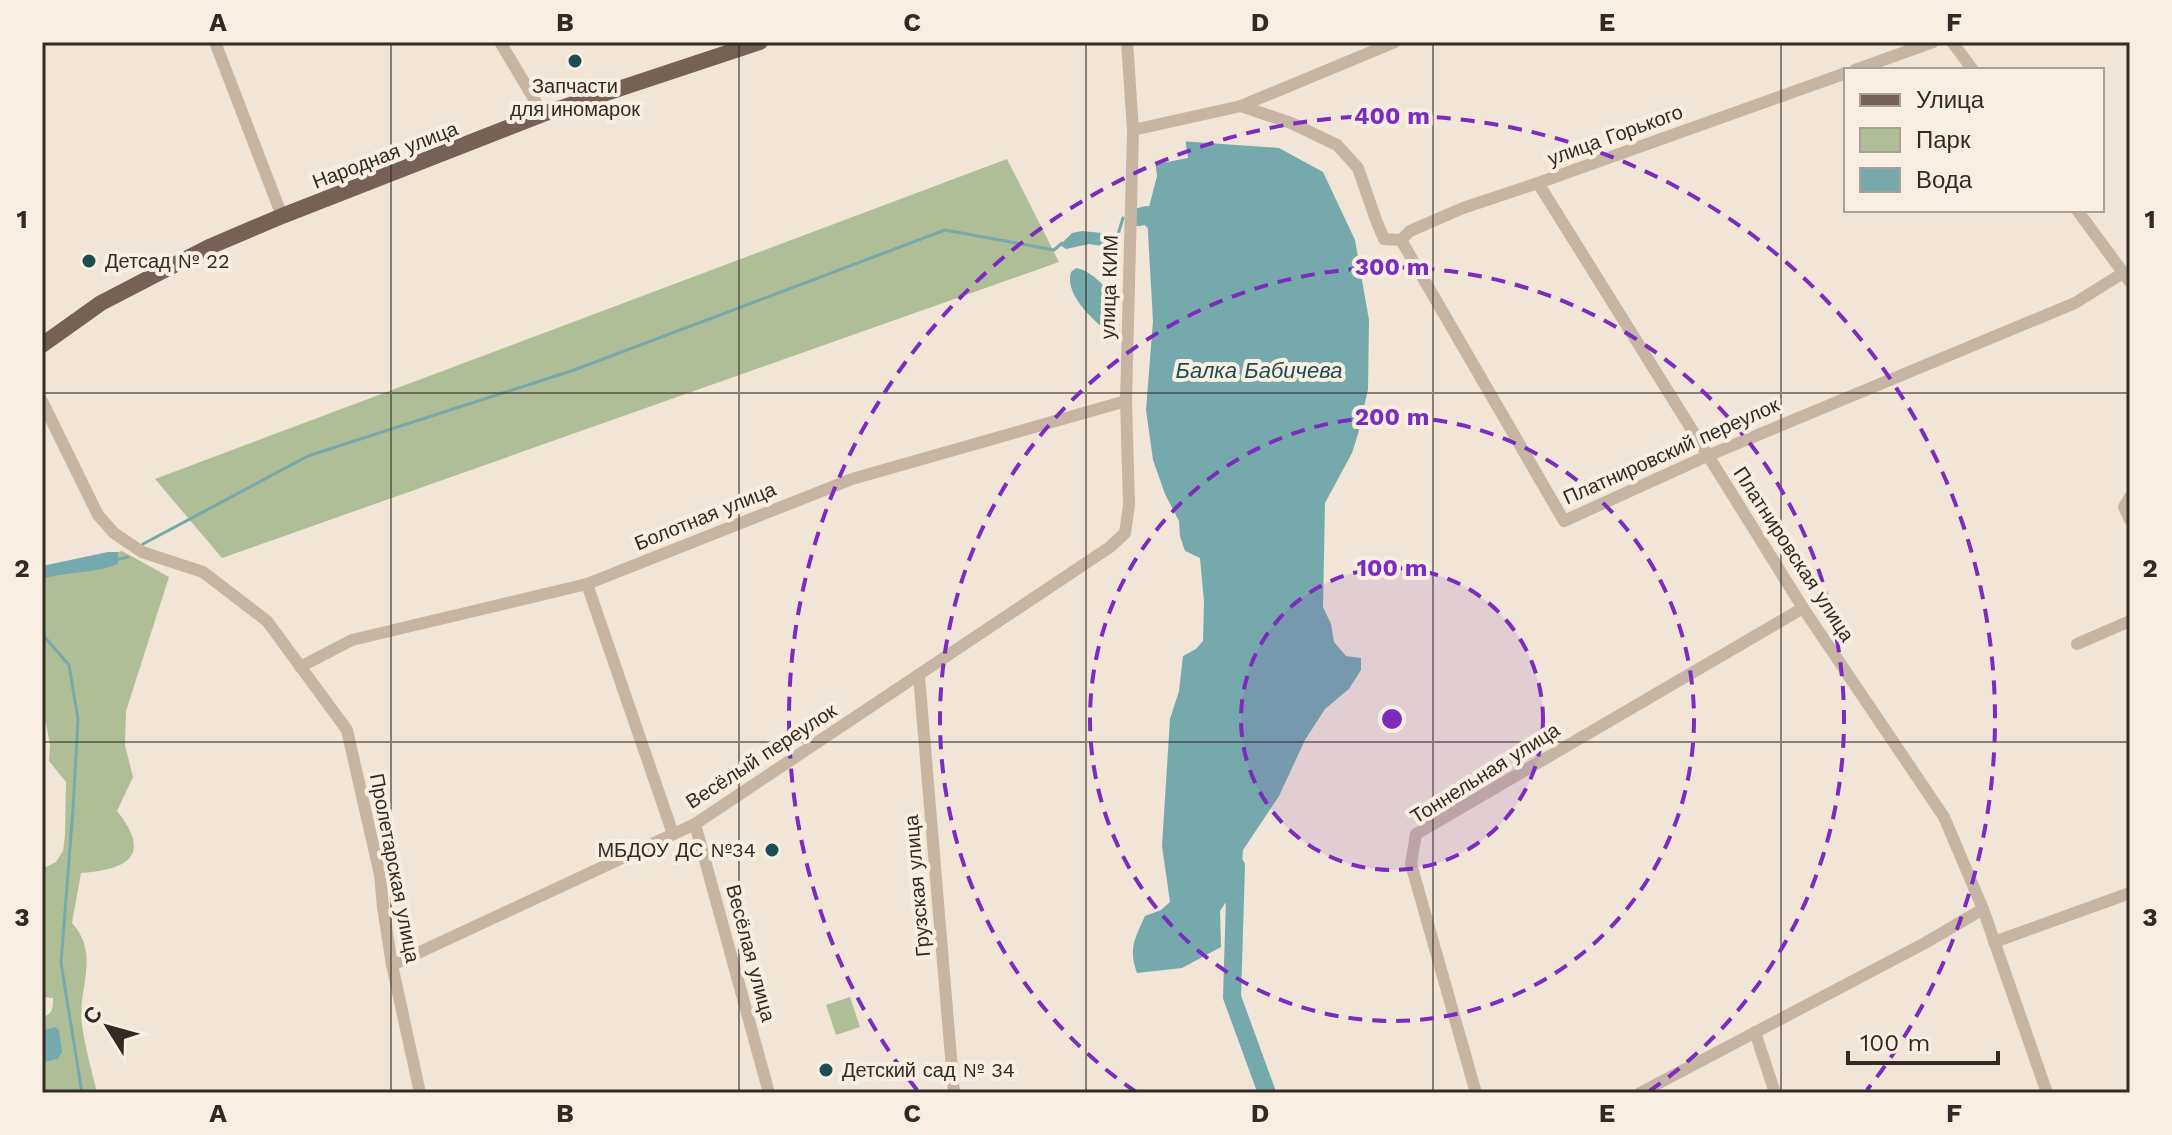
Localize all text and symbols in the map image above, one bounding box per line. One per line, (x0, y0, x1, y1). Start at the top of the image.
text: A (209, 7, 227, 37)
text: B (556, 7, 574, 37)
text: C (903, 7, 921, 37)
text: D (1251, 7, 1269, 37)
text: E (1599, 7, 1615, 37)
text: F (1946, 7, 1962, 37)
marker: Запчасти для иномарок (566, 52, 584, 70)
legend (1844, 68, 2104, 212)
place label: Запчасти для иномарок (510, 74, 640, 121)
text: Улица (1916, 86, 1985, 114)
street label: улица Горького (1544, 99, 1686, 171)
text: 400 m (1354, 102, 1430, 130)
street label: Народная улица (309, 116, 462, 194)
text: Парк (1916, 126, 1971, 154)
text: Вода (1916, 166, 1973, 194)
text: 1 (16, 204, 28, 234)
text: 1 (2144, 204, 2156, 234)
street label: улица КИМ (1095, 234, 1123, 340)
place label: Детсад № 22 (105, 249, 230, 273)
marker: Детсад № 22 (80, 252, 98, 270)
text: 300 m (1355, 253, 1429, 281)
water label: Балка Бабичева (1176, 358, 1342, 383)
street label: Платнировский переулок (1559, 392, 1783, 510)
text: 200 m (1355, 403, 1429, 431)
street label: Платнировская улица (1728, 462, 1860, 647)
street label: Болотная улица (631, 476, 780, 555)
text: 2 (14, 553, 30, 583)
text: 2 (2142, 553, 2158, 583)
text: 100 m (1357, 554, 1427, 582)
street label: Весёлый переулок (681, 698, 841, 814)
centre of rings (1378, 705, 1406, 733)
street label: Тоннельная улица (1406, 717, 1565, 829)
street label: Пролетарская улица (365, 771, 425, 966)
street label: Грузская улица (899, 813, 935, 958)
place label: МБДОУ ДС №34 (597, 838, 756, 862)
marker: МБДОУ ДС №34 (763, 841, 781, 859)
street label: Весёлая улица (721, 882, 781, 1025)
text: 3 (14, 902, 30, 932)
text: 3 (2142, 902, 2158, 932)
north arrow (68, 987, 148, 1067)
text: С (78, 1001, 107, 1029)
scale bar (1848, 1015, 1998, 1065)
text: 100 m (1860, 1029, 1930, 1057)
place label: Детский сад № 34 (842, 1058, 1015, 1082)
marker: Детский сад № 34 (817, 1061, 835, 1079)
text: A (209, 1098, 227, 1128)
text: B (556, 1098, 574, 1128)
text: C (903, 1098, 921, 1128)
text: D (1251, 1098, 1269, 1128)
text: E (1599, 1098, 1615, 1128)
text: F (1946, 1098, 1962, 1128)

